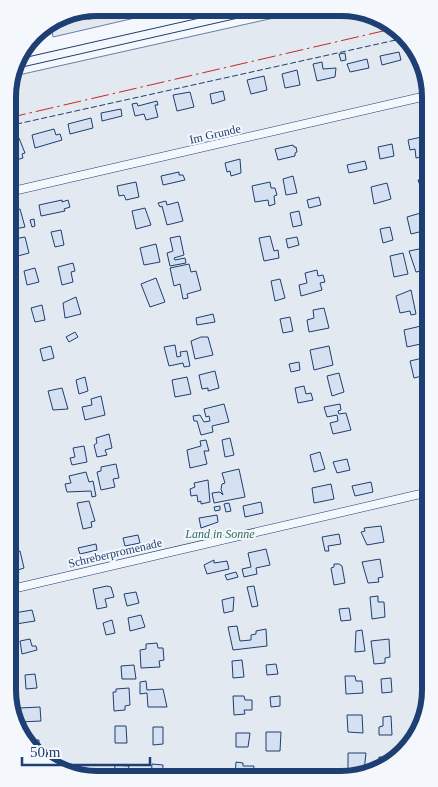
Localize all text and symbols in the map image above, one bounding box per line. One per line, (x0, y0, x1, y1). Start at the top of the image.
street label: Im Grunde (188, 121, 242, 147)
park label: Land in Sonne (184, 527, 255, 541)
street label: Schreberpromenade (67, 535, 163, 571)
scale bar (22, 734, 150, 766)
text: 50 m (30, 744, 61, 760)

